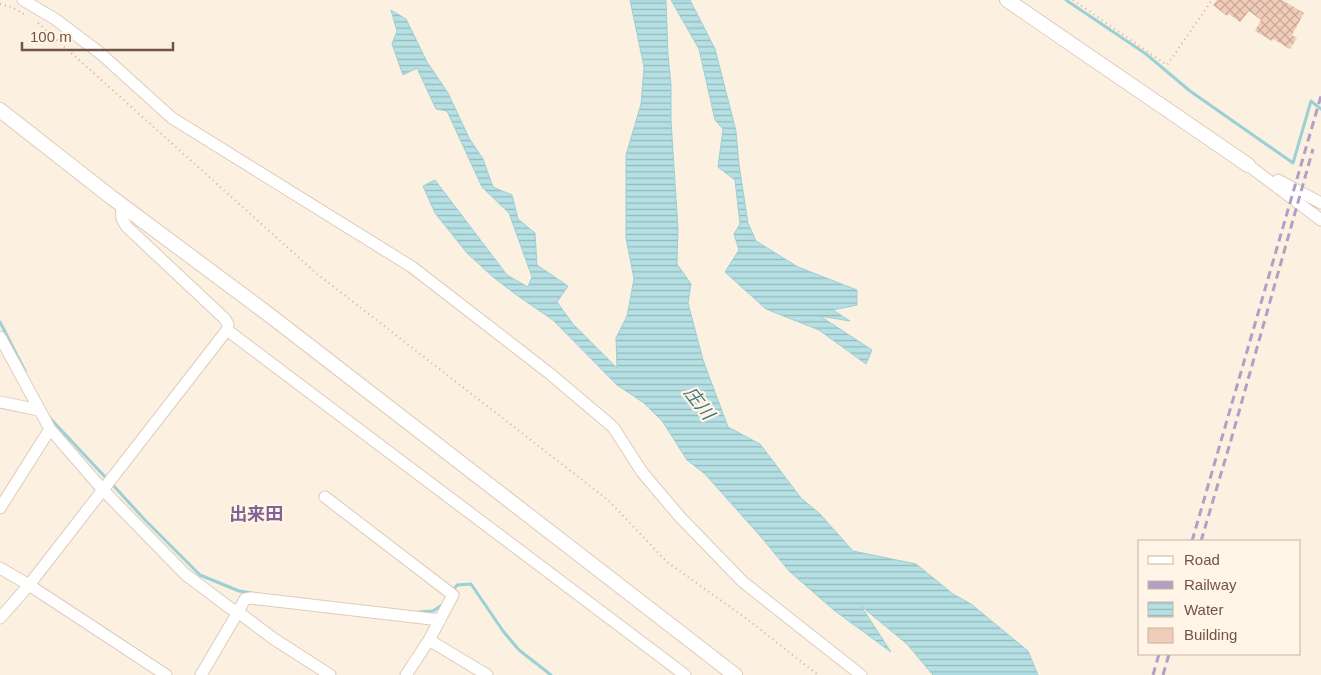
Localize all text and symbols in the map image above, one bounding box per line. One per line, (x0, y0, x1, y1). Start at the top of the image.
scale bar (22, 20, 174, 52)
text: 100 m (30, 28, 72, 45)
water label: 庄川 (680, 383, 719, 425)
district label: 出来田 (229, 504, 283, 524)
legend (1138, 540, 1301, 655)
text: Road (1184, 551, 1220, 568)
text: Railway (1184, 576, 1237, 593)
text: Water (1184, 601, 1223, 618)
text: Building (1184, 626, 1237, 643)

